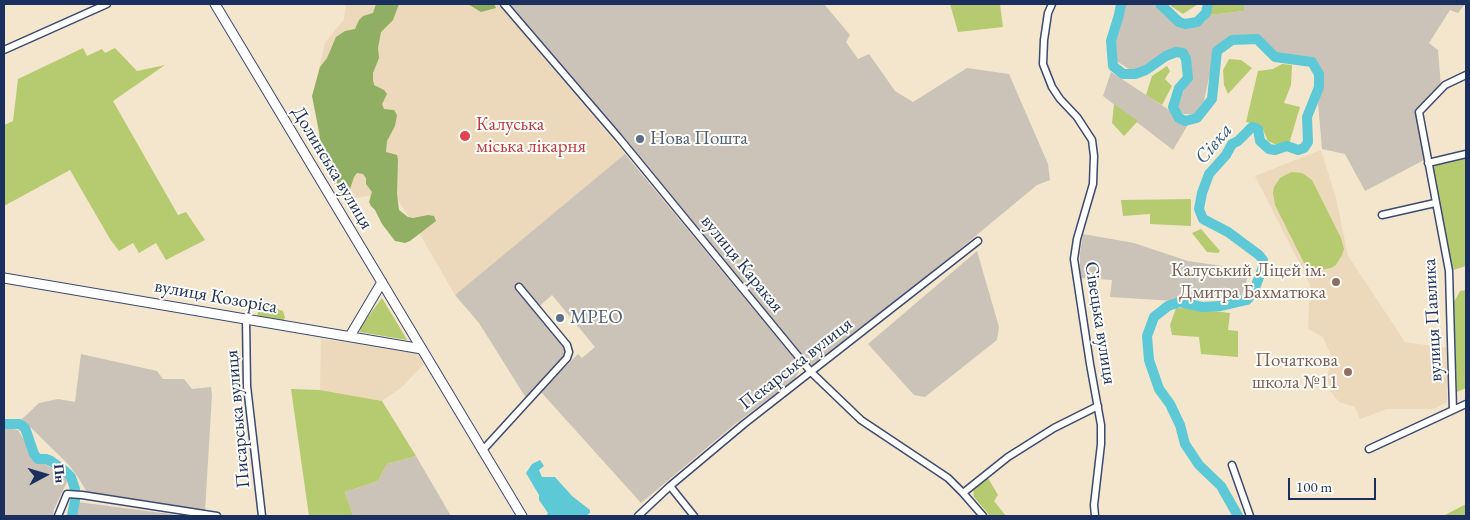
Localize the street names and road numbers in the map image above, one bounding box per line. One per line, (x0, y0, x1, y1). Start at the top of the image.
street label: Долинська вулиця (286, 102, 378, 234)
street label: вулиця Каракая (696, 211, 788, 317)
street label: вулиця Павлика (1418, 258, 1448, 382)
street label: Сівецька вулиця (1079, 260, 1121, 386)
street label: вулиця Козоріса (153, 275, 279, 319)
street label: Пекарська вулиця (735, 313, 857, 415)
street label: Писарська вулиця (221, 349, 255, 489)

